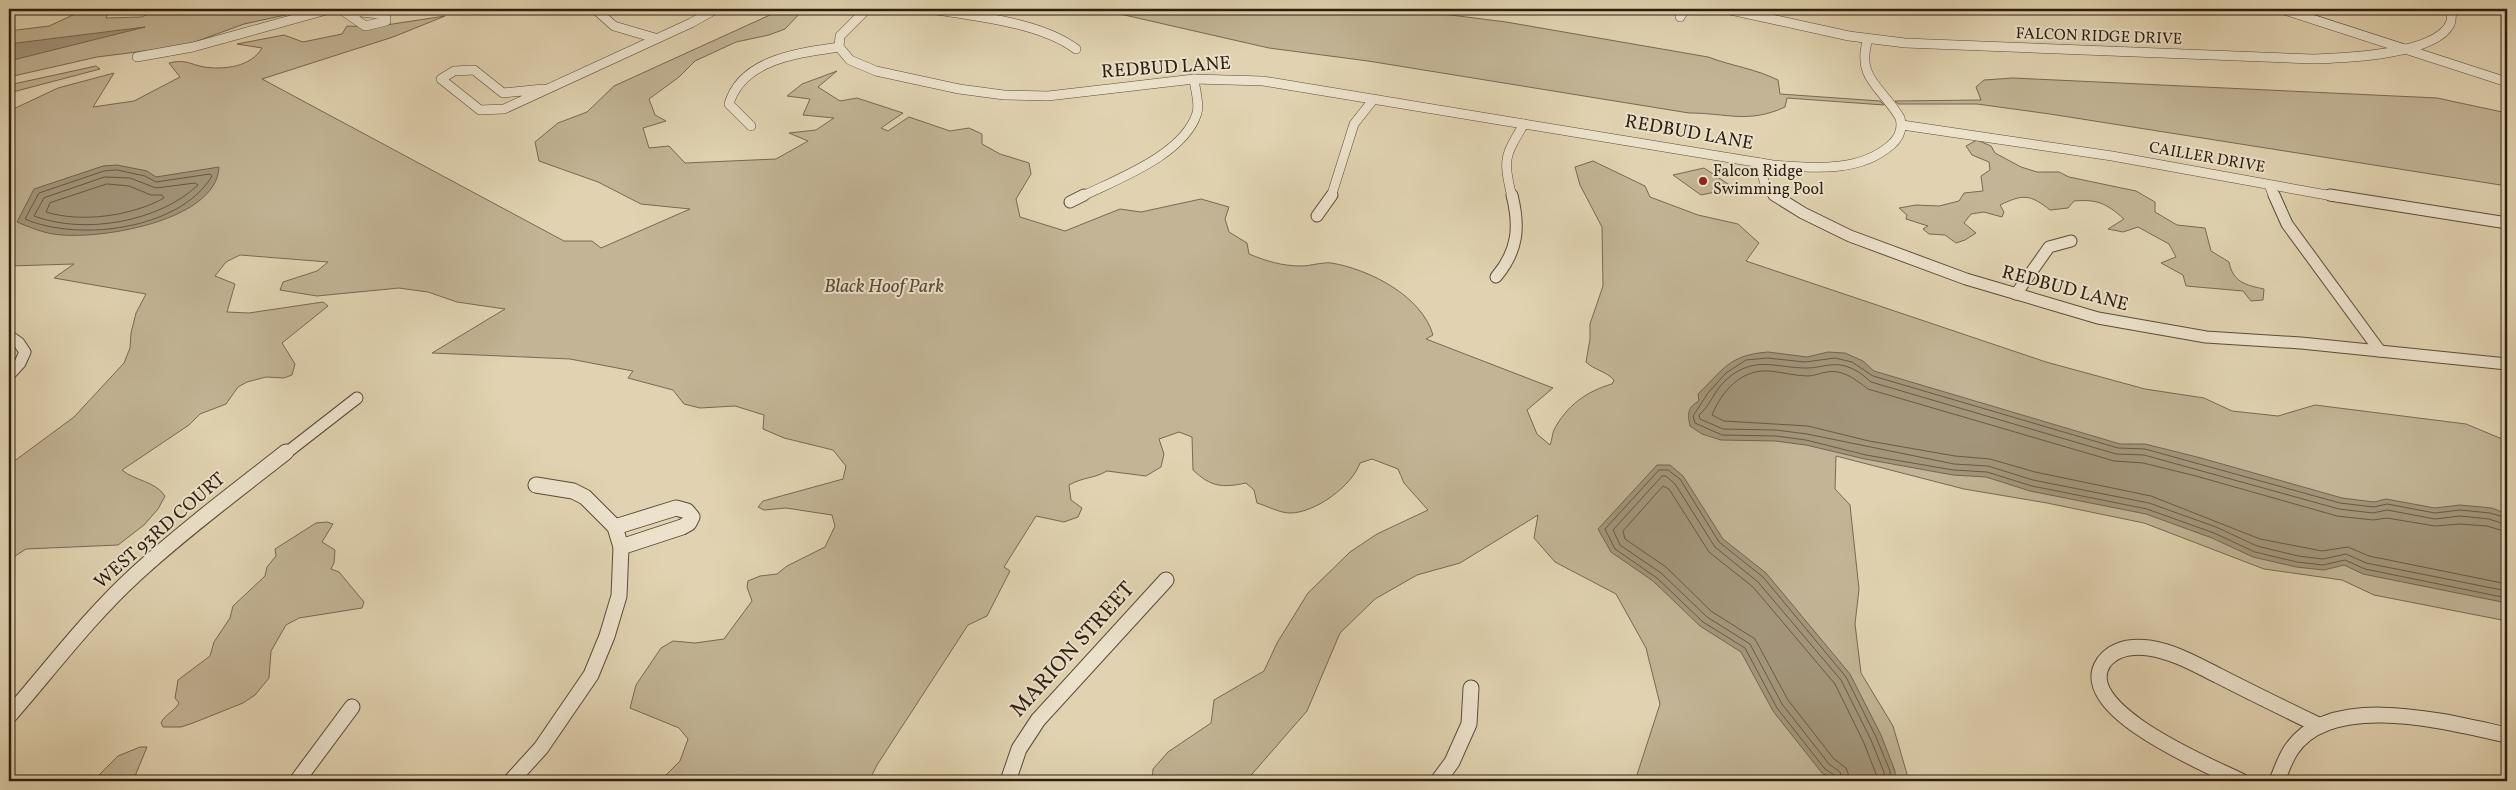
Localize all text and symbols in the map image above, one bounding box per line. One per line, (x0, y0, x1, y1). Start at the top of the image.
street label: FALCON RIDGE DRIVE (2015, 23, 2183, 51)
street label: REDBUD LANE (1100, 50, 1232, 86)
street label: REDBUD LANE (1623, 109, 1755, 157)
street label: CAILLER DRIVE (2147, 137, 2267, 179)
place label: Falcon Ridge Swimming Pool (1713, 161, 1824, 201)
marker: Falcon Ridge Swimming Pool (1697, 175, 1709, 187)
street label: REDBUD LANE (1999, 260, 2131, 318)
park label: Black Hoof Park (824, 274, 944, 300)
street label: WEST 93RD COURT (89, 467, 231, 595)
street label: MARION STREET (1004, 575, 1143, 725)

